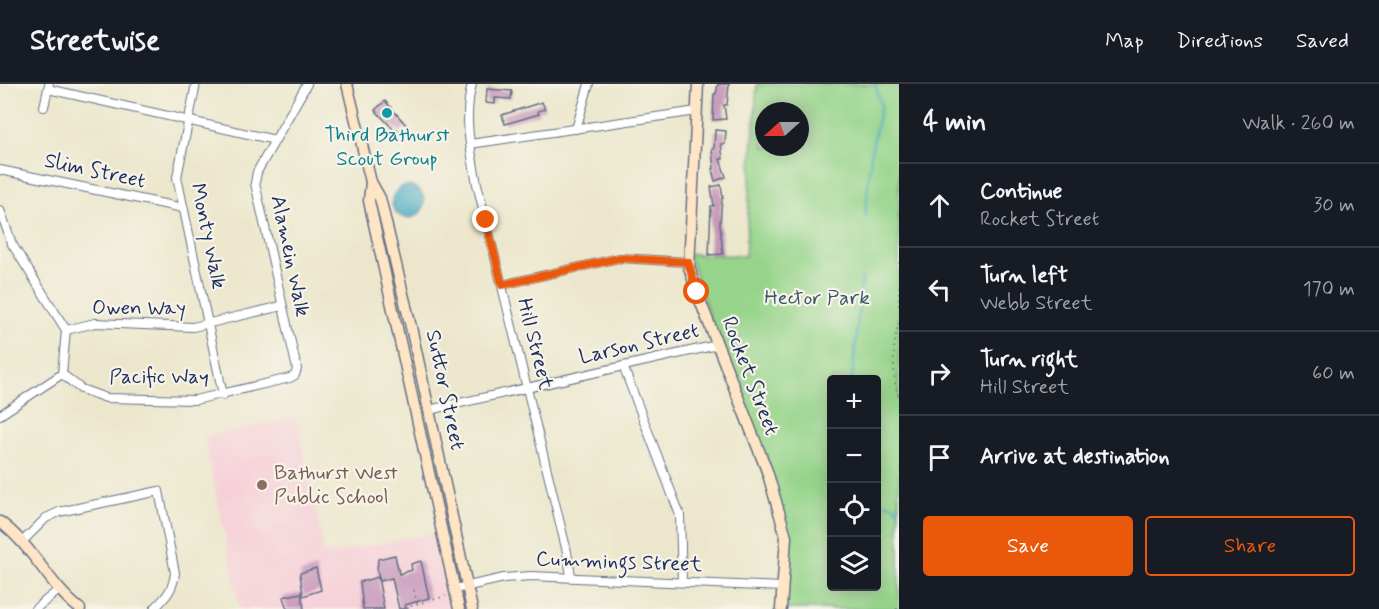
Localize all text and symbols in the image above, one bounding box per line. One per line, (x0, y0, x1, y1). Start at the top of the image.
text: Streetwise (30, 23, 160, 60)
text: Map (1105, 27, 1144, 55)
text: Directions (1177, 27, 1263, 55)
text: Saved (1296, 27, 1349, 55)
north arrow (755, 102, 809, 156)
marker: Third Bathurst Scout Group (380, 106, 394, 120)
text: 4 min (923, 106, 986, 140)
text: Walk · 260 m (1242, 110, 1355, 137)
place label: Third Bathurst Scout Group (324, 121, 450, 173)
street label: Slim Street (42, 147, 148, 195)
text: Continue (980, 178, 1062, 206)
street label: Monty Walk (183, 181, 233, 292)
icon: ahead (923, 189, 956, 222)
text: 30 m (1313, 192, 1355, 219)
street label: Alamein Walk (263, 193, 317, 320)
route end (472, 206, 498, 232)
text: Rocket Street (980, 206, 1099, 233)
text: Turn left (980, 262, 1068, 290)
icon: left (923, 273, 956, 306)
text: 170 m (1303, 276, 1355, 303)
route start (683, 278, 709, 304)
park label: Hector Park (764, 284, 870, 312)
text: Webb Street (980, 290, 1092, 317)
street label: Owen Way (92, 294, 186, 322)
street label: Hill Street (510, 295, 560, 393)
street label: Rocket Street (714, 312, 786, 440)
street label: Larson Street (576, 317, 702, 371)
street label: Suttor Street (419, 327, 471, 453)
text: Turn right (980, 346, 1078, 374)
icon: right (923, 357, 956, 390)
text: 60 m (1312, 360, 1355, 387)
street label: Pacific Way (109, 363, 209, 391)
text: Hill Street (980, 374, 1069, 401)
map controls (827, 375, 881, 591)
button: + (827, 375, 881, 429)
button: − (827, 429, 881, 483)
icon: arrive (923, 441, 956, 474)
text: Arrive at destination (980, 443, 1170, 471)
place label: Bathurst West Public School (274, 459, 398, 511)
marker: Bathurst West Public School (255, 478, 269, 492)
button: locate (827, 483, 881, 537)
button: Save (923, 516, 1133, 576)
button: Share (1145, 516, 1355, 576)
button: layers (827, 537, 881, 591)
street label: Cummings Street (535, 545, 703, 581)

